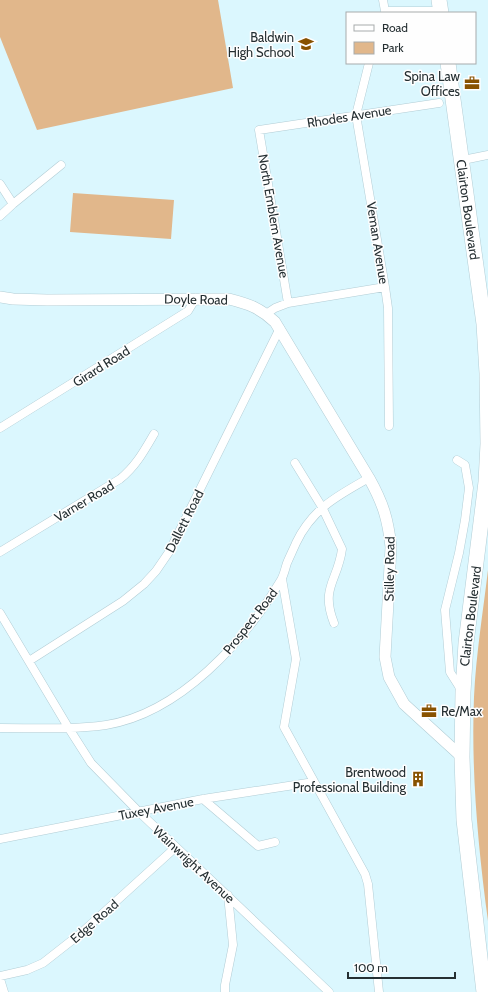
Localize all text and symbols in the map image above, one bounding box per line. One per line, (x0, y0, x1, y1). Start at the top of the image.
legend (346, 12, 476, 64)
text: Road (382, 20, 408, 35)
place label: Baldwin High School (228, 29, 294, 60)
school or university icon: Baldwin High School (297, 35, 315, 53)
text: Park (382, 40, 404, 55)
place label: Spina Law Offices (404, 68, 461, 99)
office icon: Spina Law Offices (463, 74, 481, 92)
street label: Rhodes Avenue (306, 101, 393, 131)
street label: North Emblem Avenue (255, 153, 293, 280)
street label: Clairton Boulevard (453, 158, 483, 261)
street label: Veman Avenue (364, 201, 392, 286)
street label: Doyle Road (164, 290, 228, 308)
street label: Girard Road (70, 342, 132, 390)
street label: Varner Road (51, 477, 117, 525)
street label: Dallett Road (161, 487, 207, 555)
street label: Stilley Road (380, 536, 398, 602)
street label: Clairton Boulevard (456, 565, 484, 667)
street label: Prospect Road (219, 585, 281, 657)
office icon: Re/Max (420, 702, 438, 720)
place label: Re/Max (441, 703, 483, 719)
place label: Brentwood Professional Building (293, 764, 407, 795)
building icon: Brentwood Professional Building (409, 770, 427, 788)
street label: Tuxey Avenue (117, 793, 195, 823)
street label: Wainwright Avenue (150, 822, 239, 906)
street label: Edge Road (67, 896, 121, 946)
scale bar (348, 954, 455, 980)
text: 100 m (354, 960, 388, 975)

